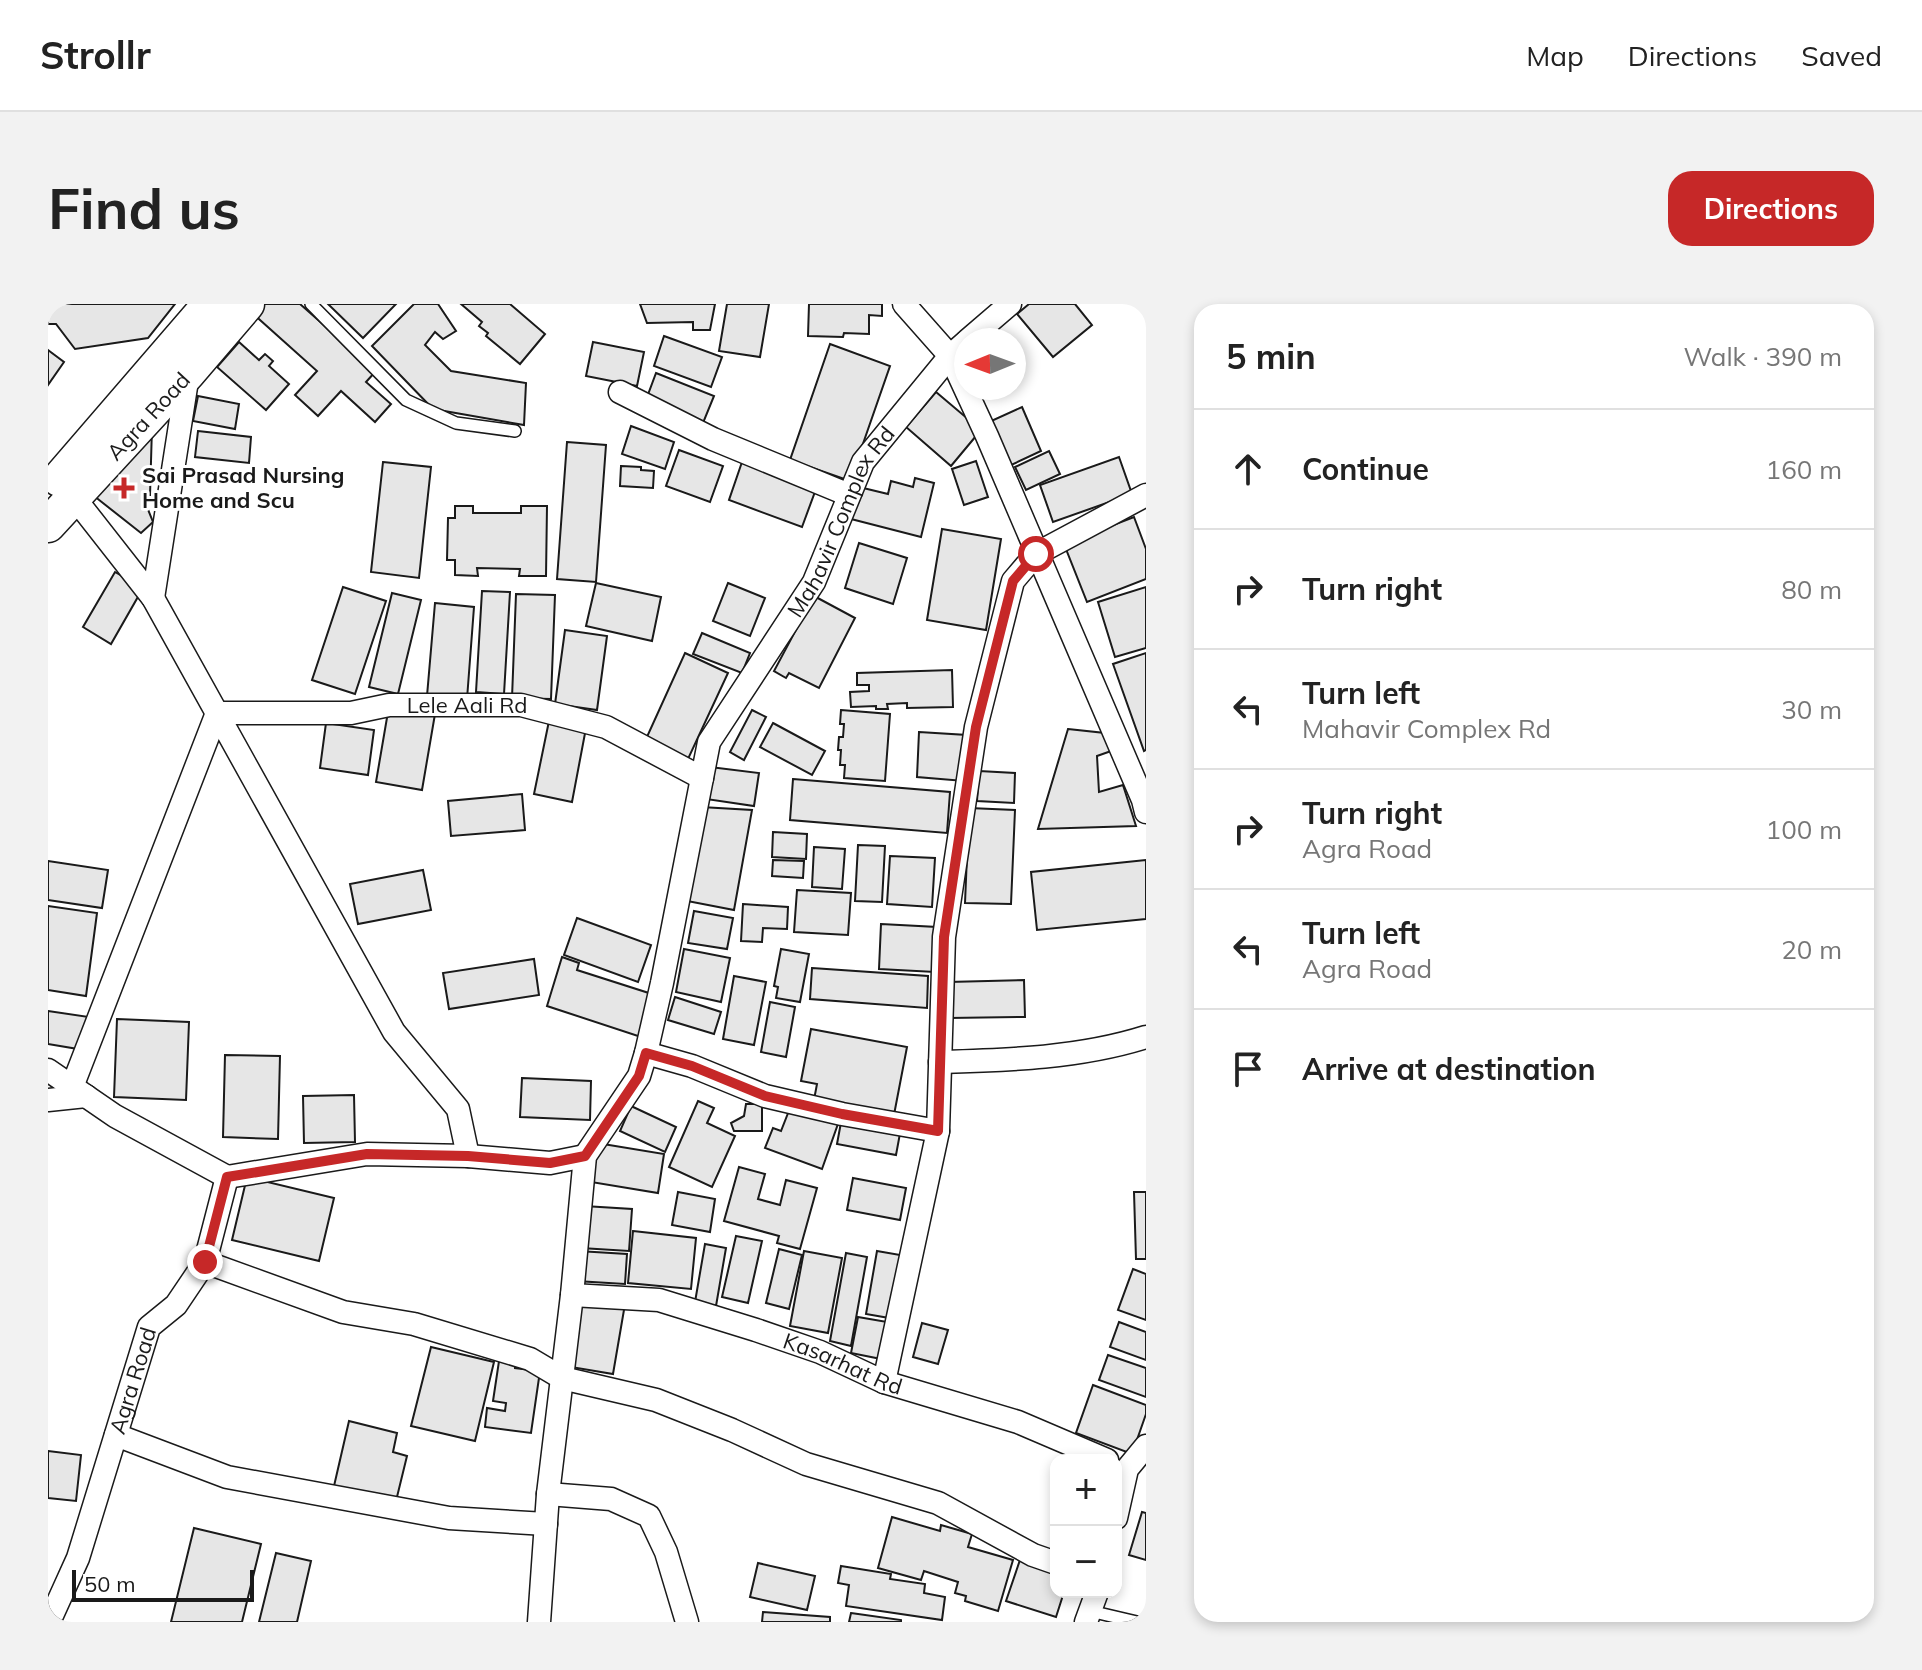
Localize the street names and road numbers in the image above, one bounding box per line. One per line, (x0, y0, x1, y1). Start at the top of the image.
street label: Agra Road (101, 366, 196, 466)
street label: Mahavir Complex Rd (781, 420, 901, 622)
street label: Lele Aali Rd (407, 691, 527, 719)
street label: Agra Road (103, 1324, 162, 1437)
street label: Kasarhat Rd (780, 1326, 906, 1401)

